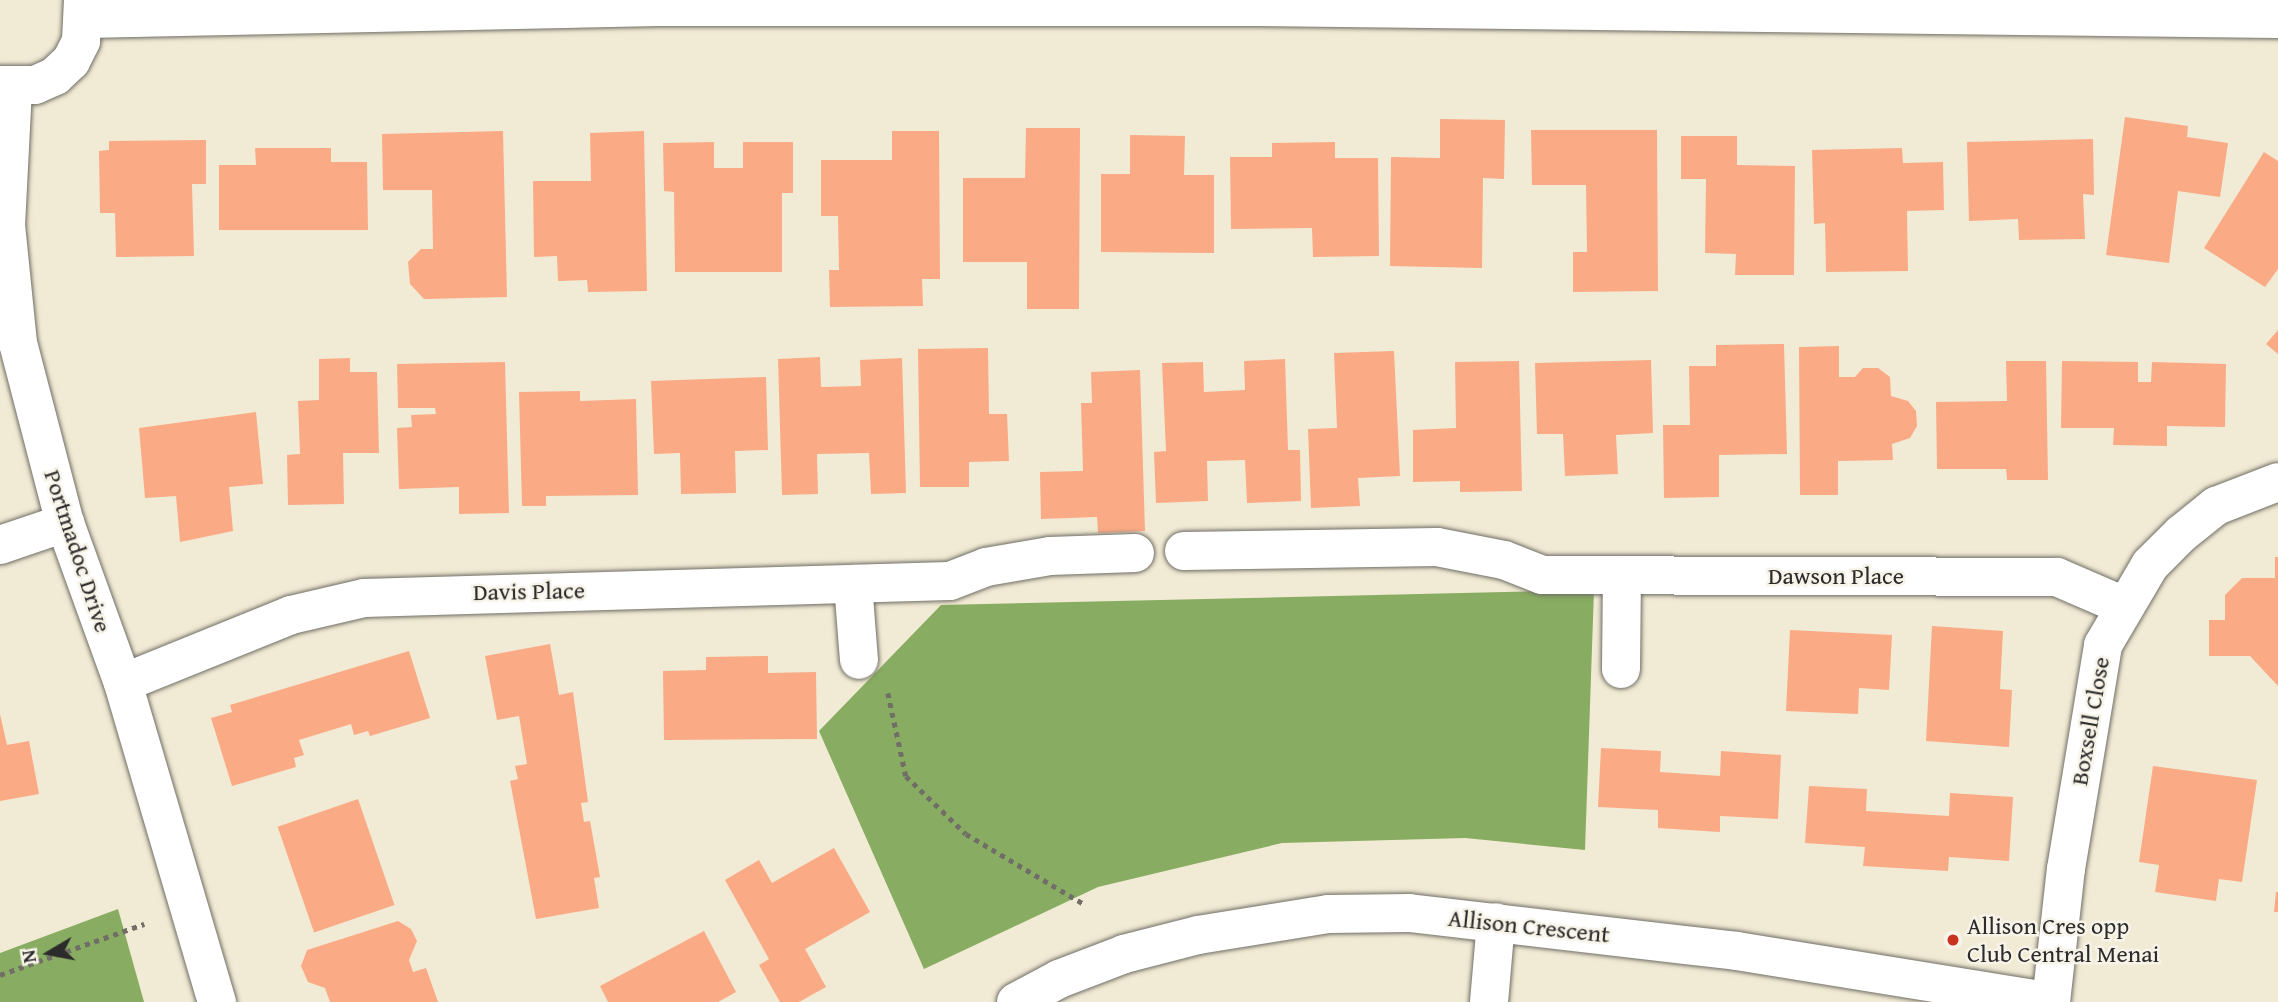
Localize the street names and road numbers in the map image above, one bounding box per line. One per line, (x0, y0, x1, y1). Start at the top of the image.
street label: Portmadoc Drive (38, 466, 118, 636)
street label: Dawson Place (1768, 562, 1904, 590)
street label: Davis Place (473, 576, 585, 606)
street label: Boxsell Close (2065, 655, 2115, 787)
street label: Allison Crescent (1447, 903, 1611, 949)

